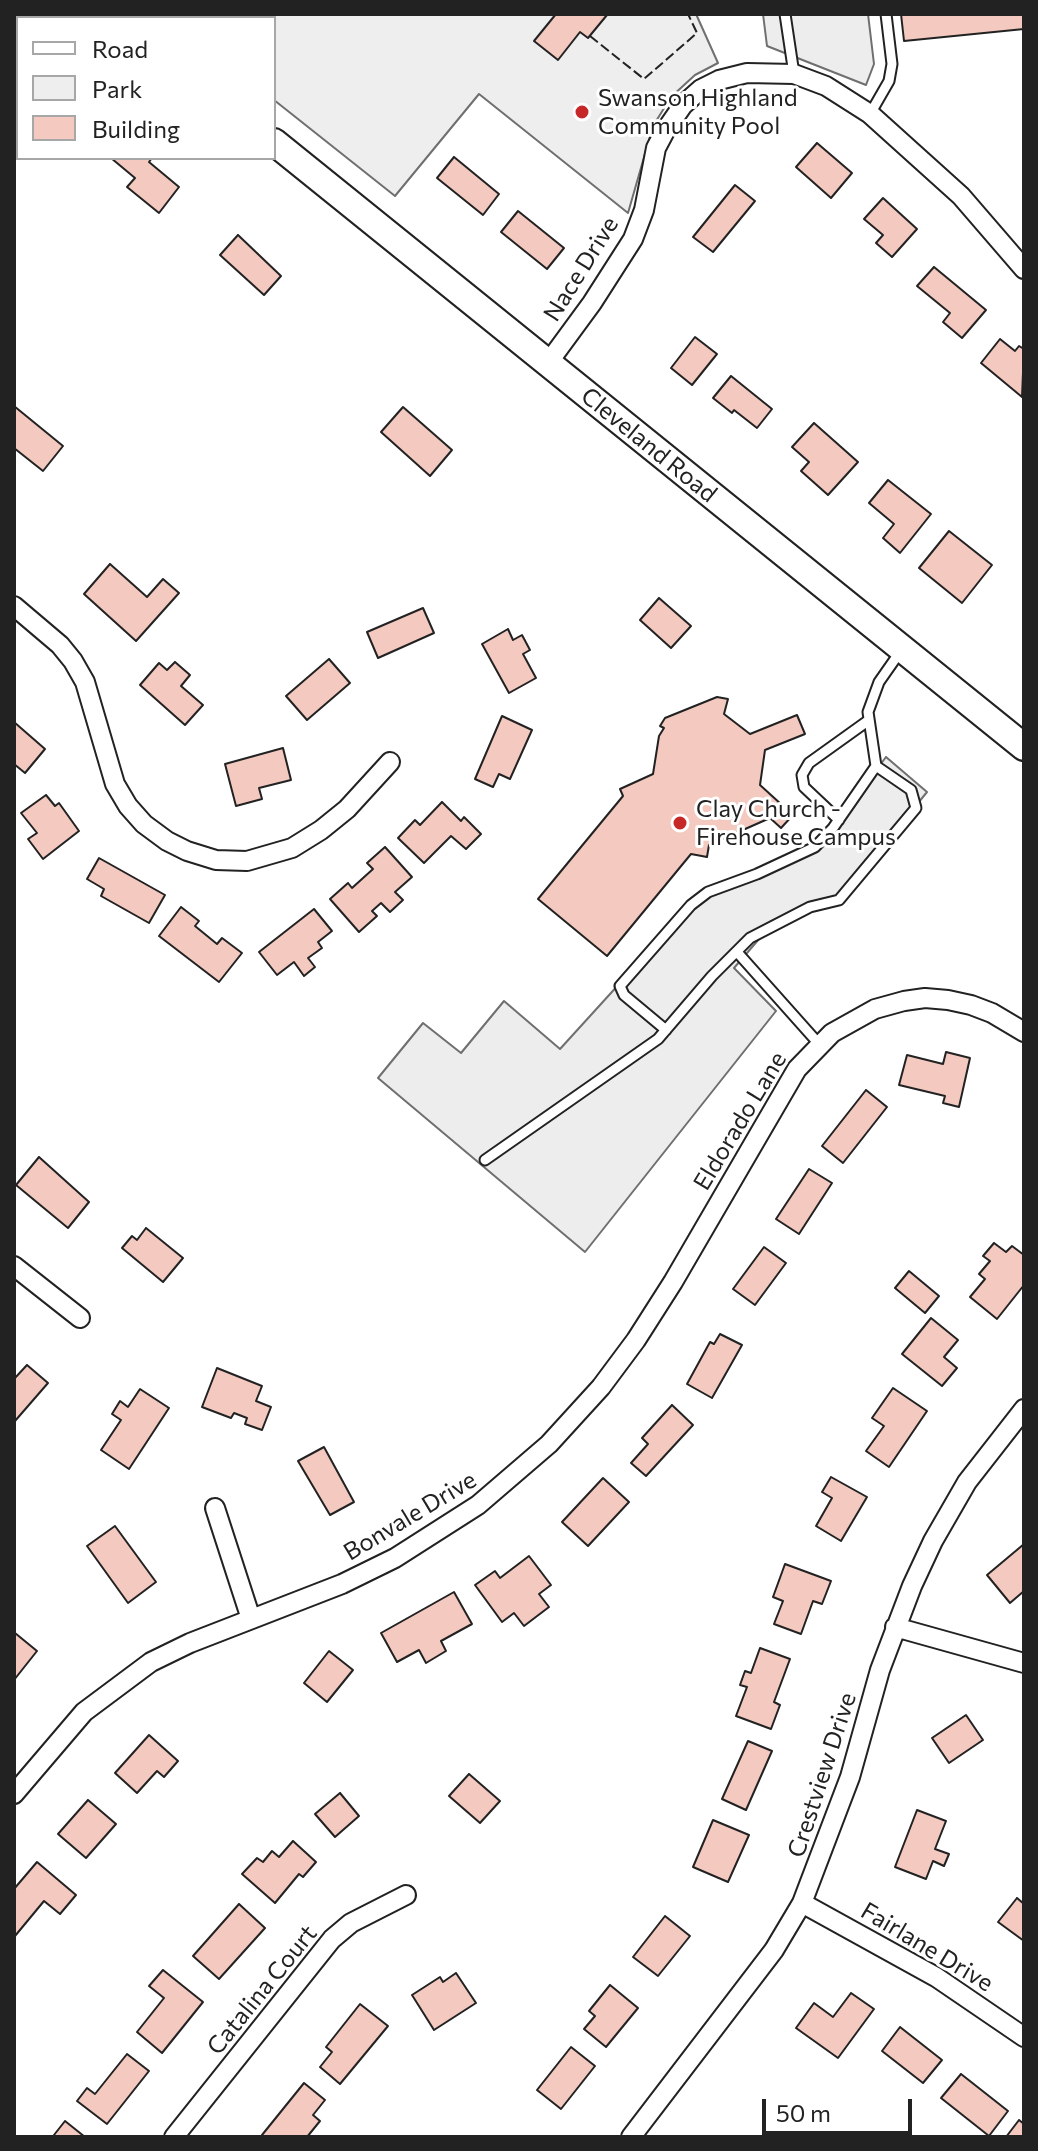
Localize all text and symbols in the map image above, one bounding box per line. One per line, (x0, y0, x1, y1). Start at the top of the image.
legend (16, 16, 276, 160)
text: Road (92, 34, 148, 63)
text: Park (92, 74, 142, 103)
place label: Swanson Highland Community Pool (598, 84, 798, 140)
marker: Swanson Highland Community Pool (573, 103, 591, 121)
text: Building (92, 114, 180, 143)
street label: Nace Drive (538, 211, 624, 327)
street label: Cleveland Road (575, 381, 723, 509)
place label: Clay Church - Firehouse Campus (696, 795, 896, 851)
marker: Clay Church - Firehouse Campus (671, 814, 689, 832)
street label: Eldorado Lane (687, 1047, 793, 1195)
street label: Bonvale Drive (339, 1465, 481, 1567)
street label: Crestview Drive (782, 1689, 862, 1861)
street label: Fairlane Drive (856, 1896, 998, 1998)
street label: Catalina Court (201, 1919, 323, 2061)
scale bar (766, 2083, 916, 2133)
text: 50 m (776, 2098, 831, 2127)

